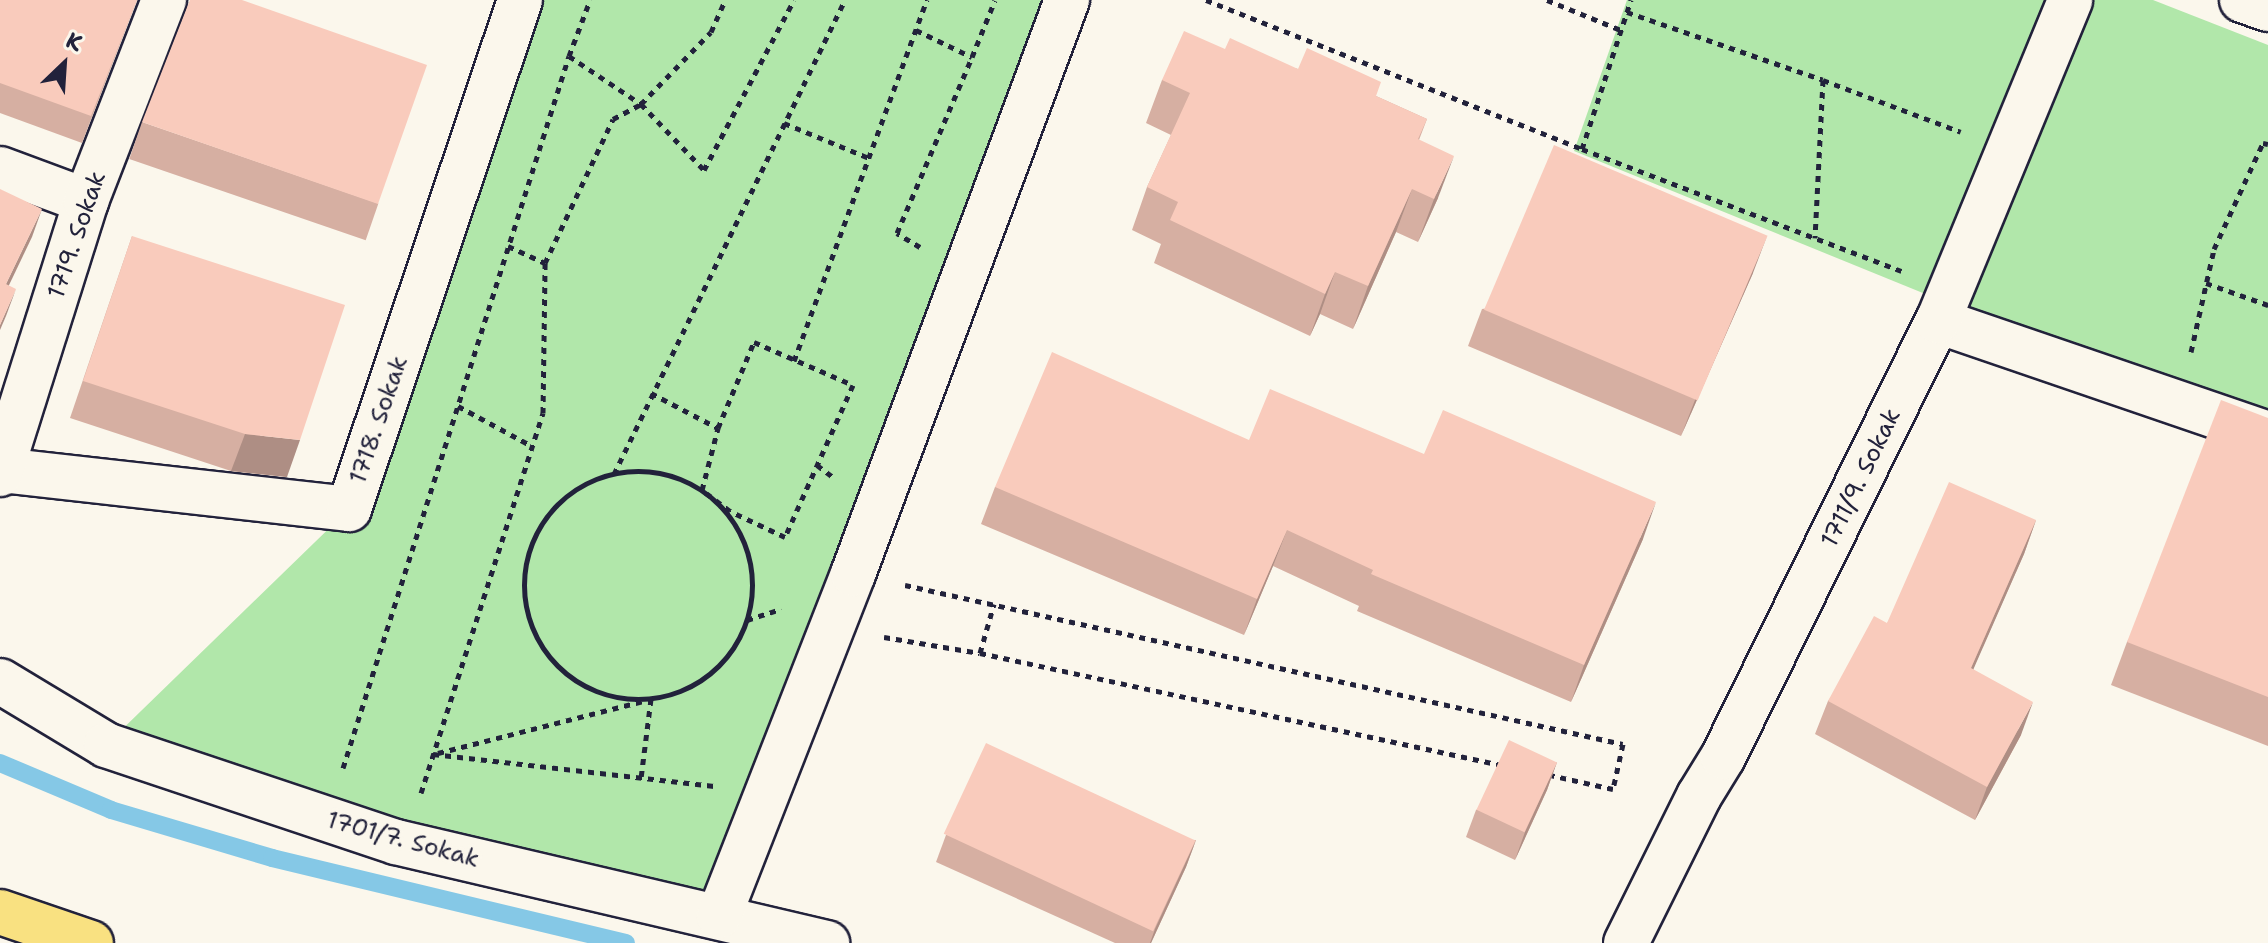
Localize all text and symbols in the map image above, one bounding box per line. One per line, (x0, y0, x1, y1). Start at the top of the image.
north arrow (24, 24, 104, 104)
text: K (61, 25, 87, 58)
street label: 1719. Sokak (42, 168, 112, 302)
street label: 1718. Sokak (344, 352, 414, 488)
street label: 1711/9. Sokak (1815, 404, 1907, 552)
street label: 1701/7. Sokak (324, 806, 482, 874)

